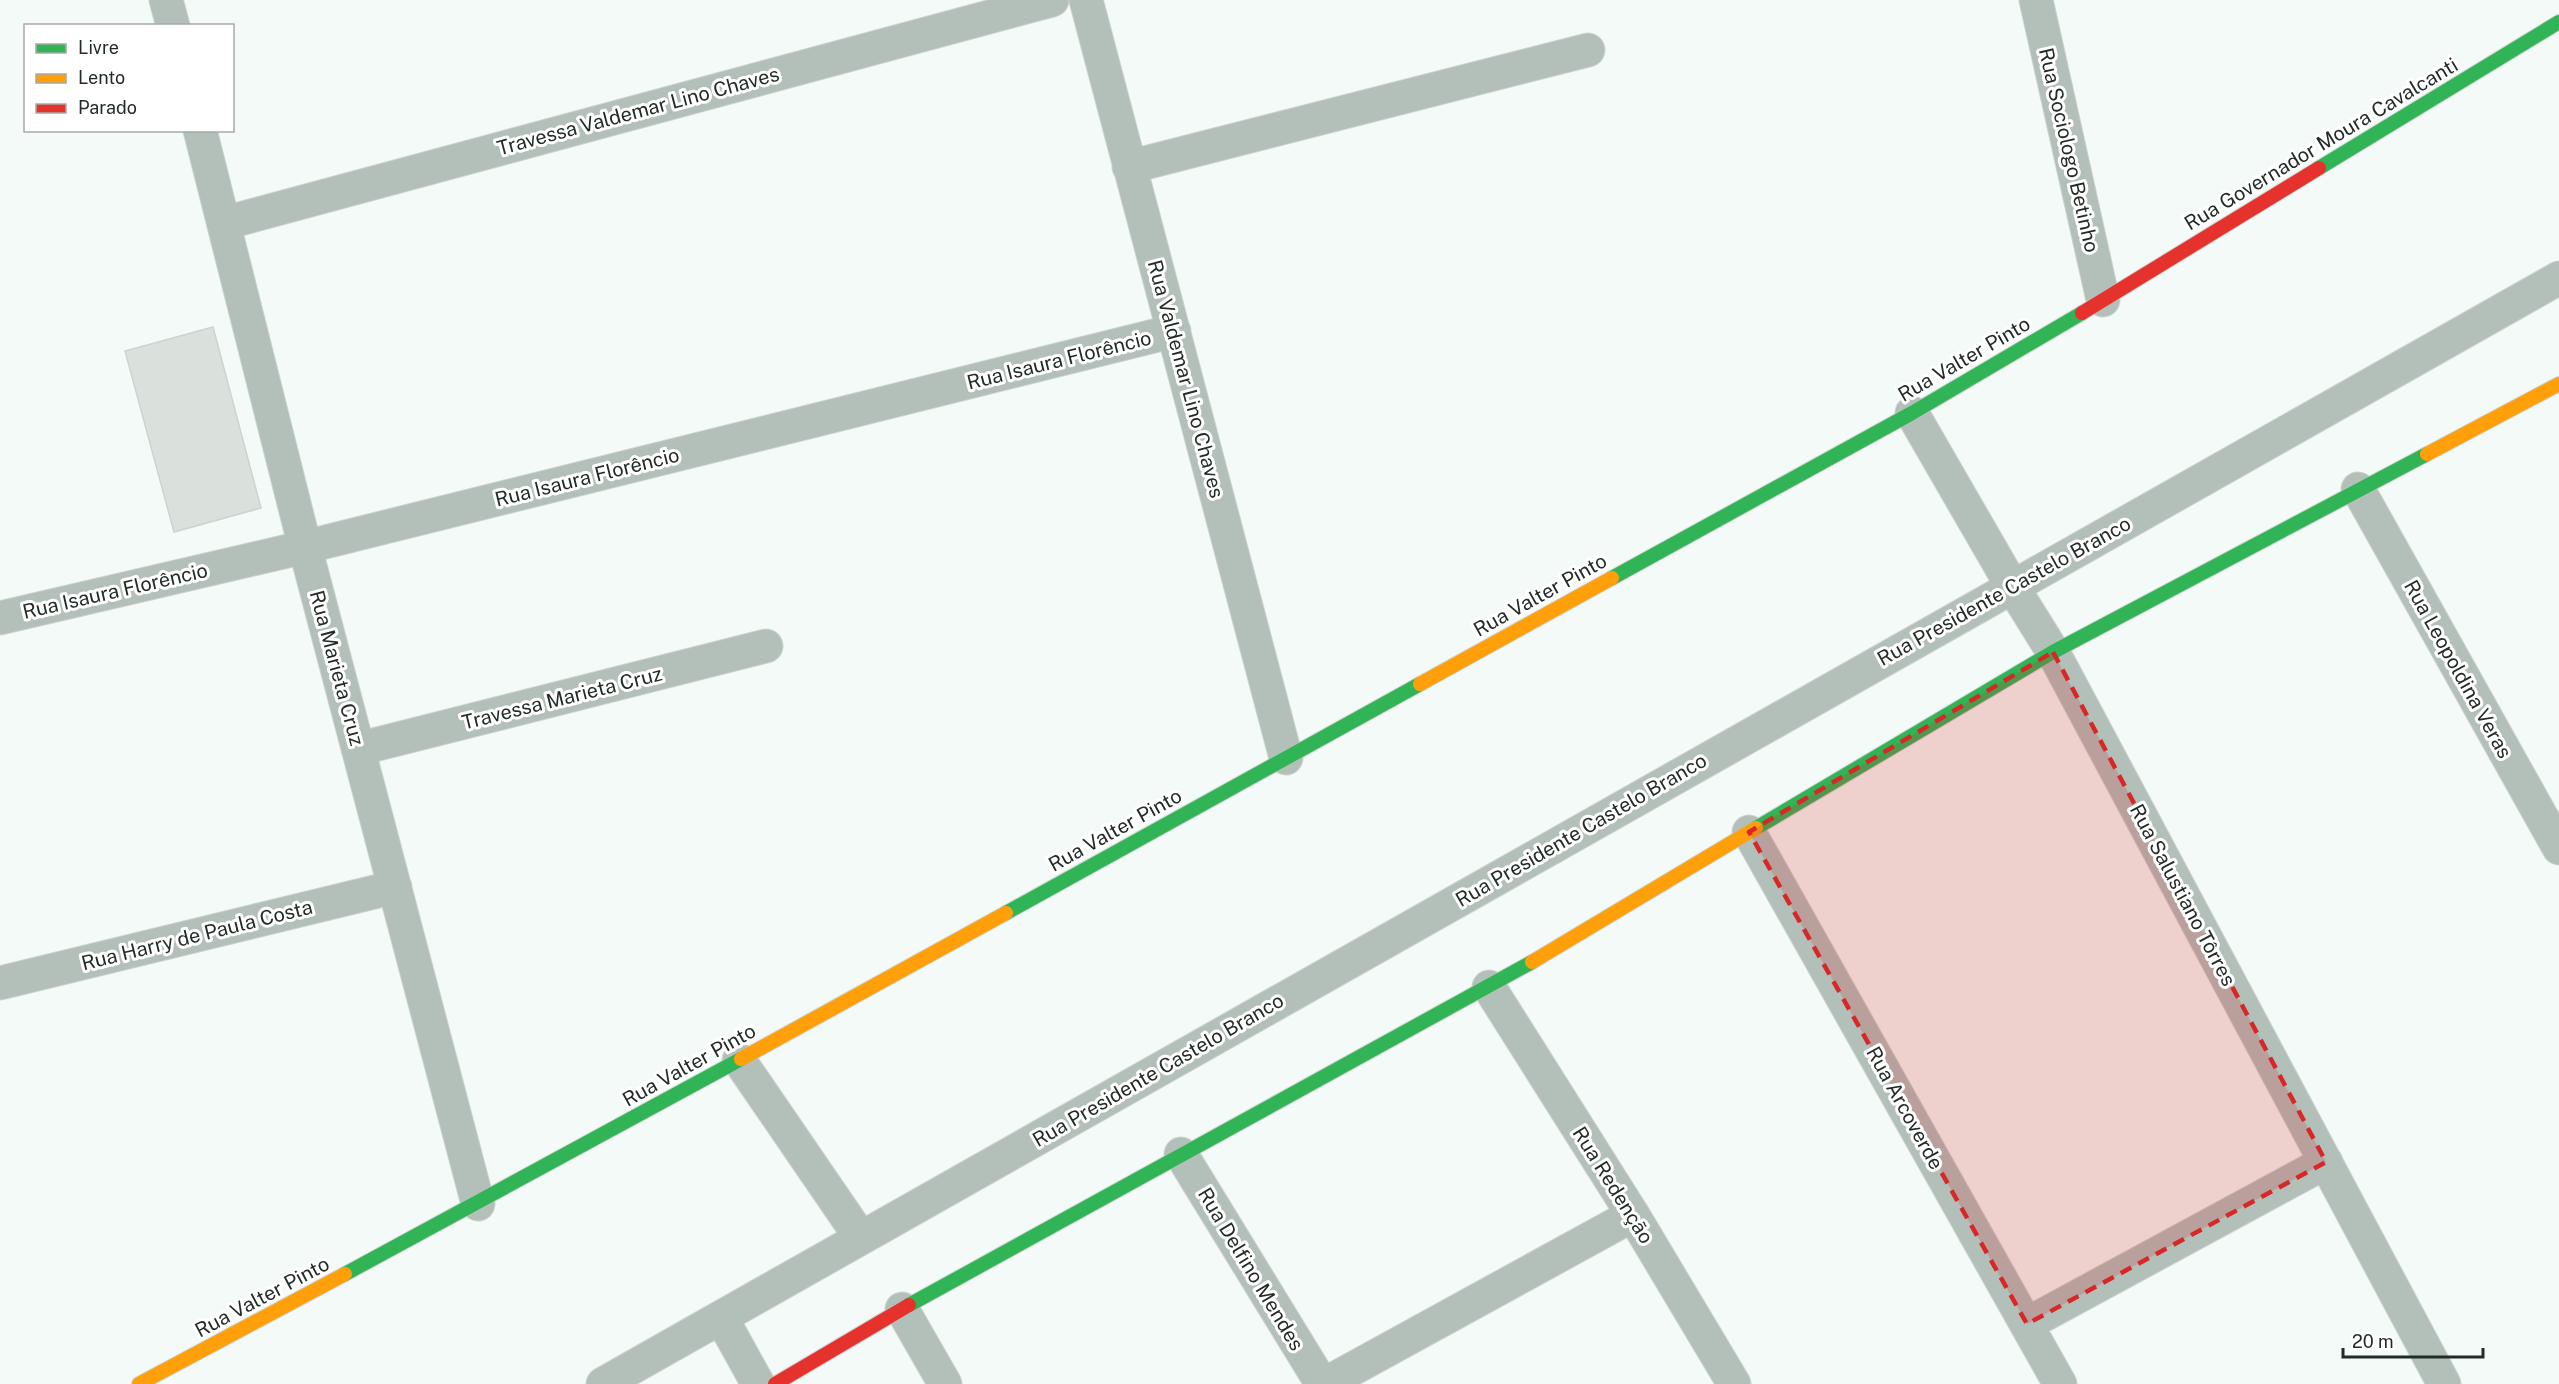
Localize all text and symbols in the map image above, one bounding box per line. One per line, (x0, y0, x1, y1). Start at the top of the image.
legend (24, 24, 234, 132)
text: Livre (78, 37, 119, 58)
street label: Rua Sociologo Betinho (2034, 45, 2104, 255)
street label: Rua Governador Moura Cavalcanti (2180, 53, 2462, 235)
street label: Travessa Valdemar Lino Chaves (494, 62, 782, 160)
text: Lento (78, 67, 125, 88)
text: Parado (78, 97, 137, 118)
street label: Rua Valdemar Lino Chaves (1143, 257, 1229, 501)
street label: Rua Valter Pinto (1894, 311, 2034, 407)
street label: Rua Isaura Florêncio (964, 325, 1154, 395)
street label: Rua Isaura Florêncio (492, 442, 682, 512)
street label: Rua Presidente Castelo Branco (1873, 511, 2135, 671)
street label: Rua Valter Pinto (1469, 548, 1611, 642)
street label: Rua Isaura Florêncio (20, 558, 210, 624)
street label: Rua Leopoldina Veras (2399, 576, 2517, 762)
street label: Rua Marieta Cruz (305, 588, 369, 748)
street label: Travessa Marieta Cruz (459, 661, 665, 735)
street label: Rua Presidente Castelo Branco (1451, 748, 1711, 912)
street label: Rua Valter Pinto (1044, 783, 1186, 877)
street label: Rua Salustiano Tôrres (2125, 800, 2241, 990)
street label: Rua Harry de Paula Costa (79, 895, 315, 975)
street label: Rua Presidente Castelo Branco (1028, 988, 1288, 1152)
street label: Rua Valter Pinto (618, 1018, 760, 1112)
street label: Rua Arcoverde (1861, 1042, 1949, 1174)
street label: Rua Redenção (1567, 1122, 1659, 1248)
street label: Rua Delfino Mendes (1193, 1183, 1309, 1355)
street label: Rua Valter Pinto (191, 1252, 333, 1342)
scale bar (2343, 1321, 2482, 1359)
text: 20 m (2352, 1331, 2394, 1352)

